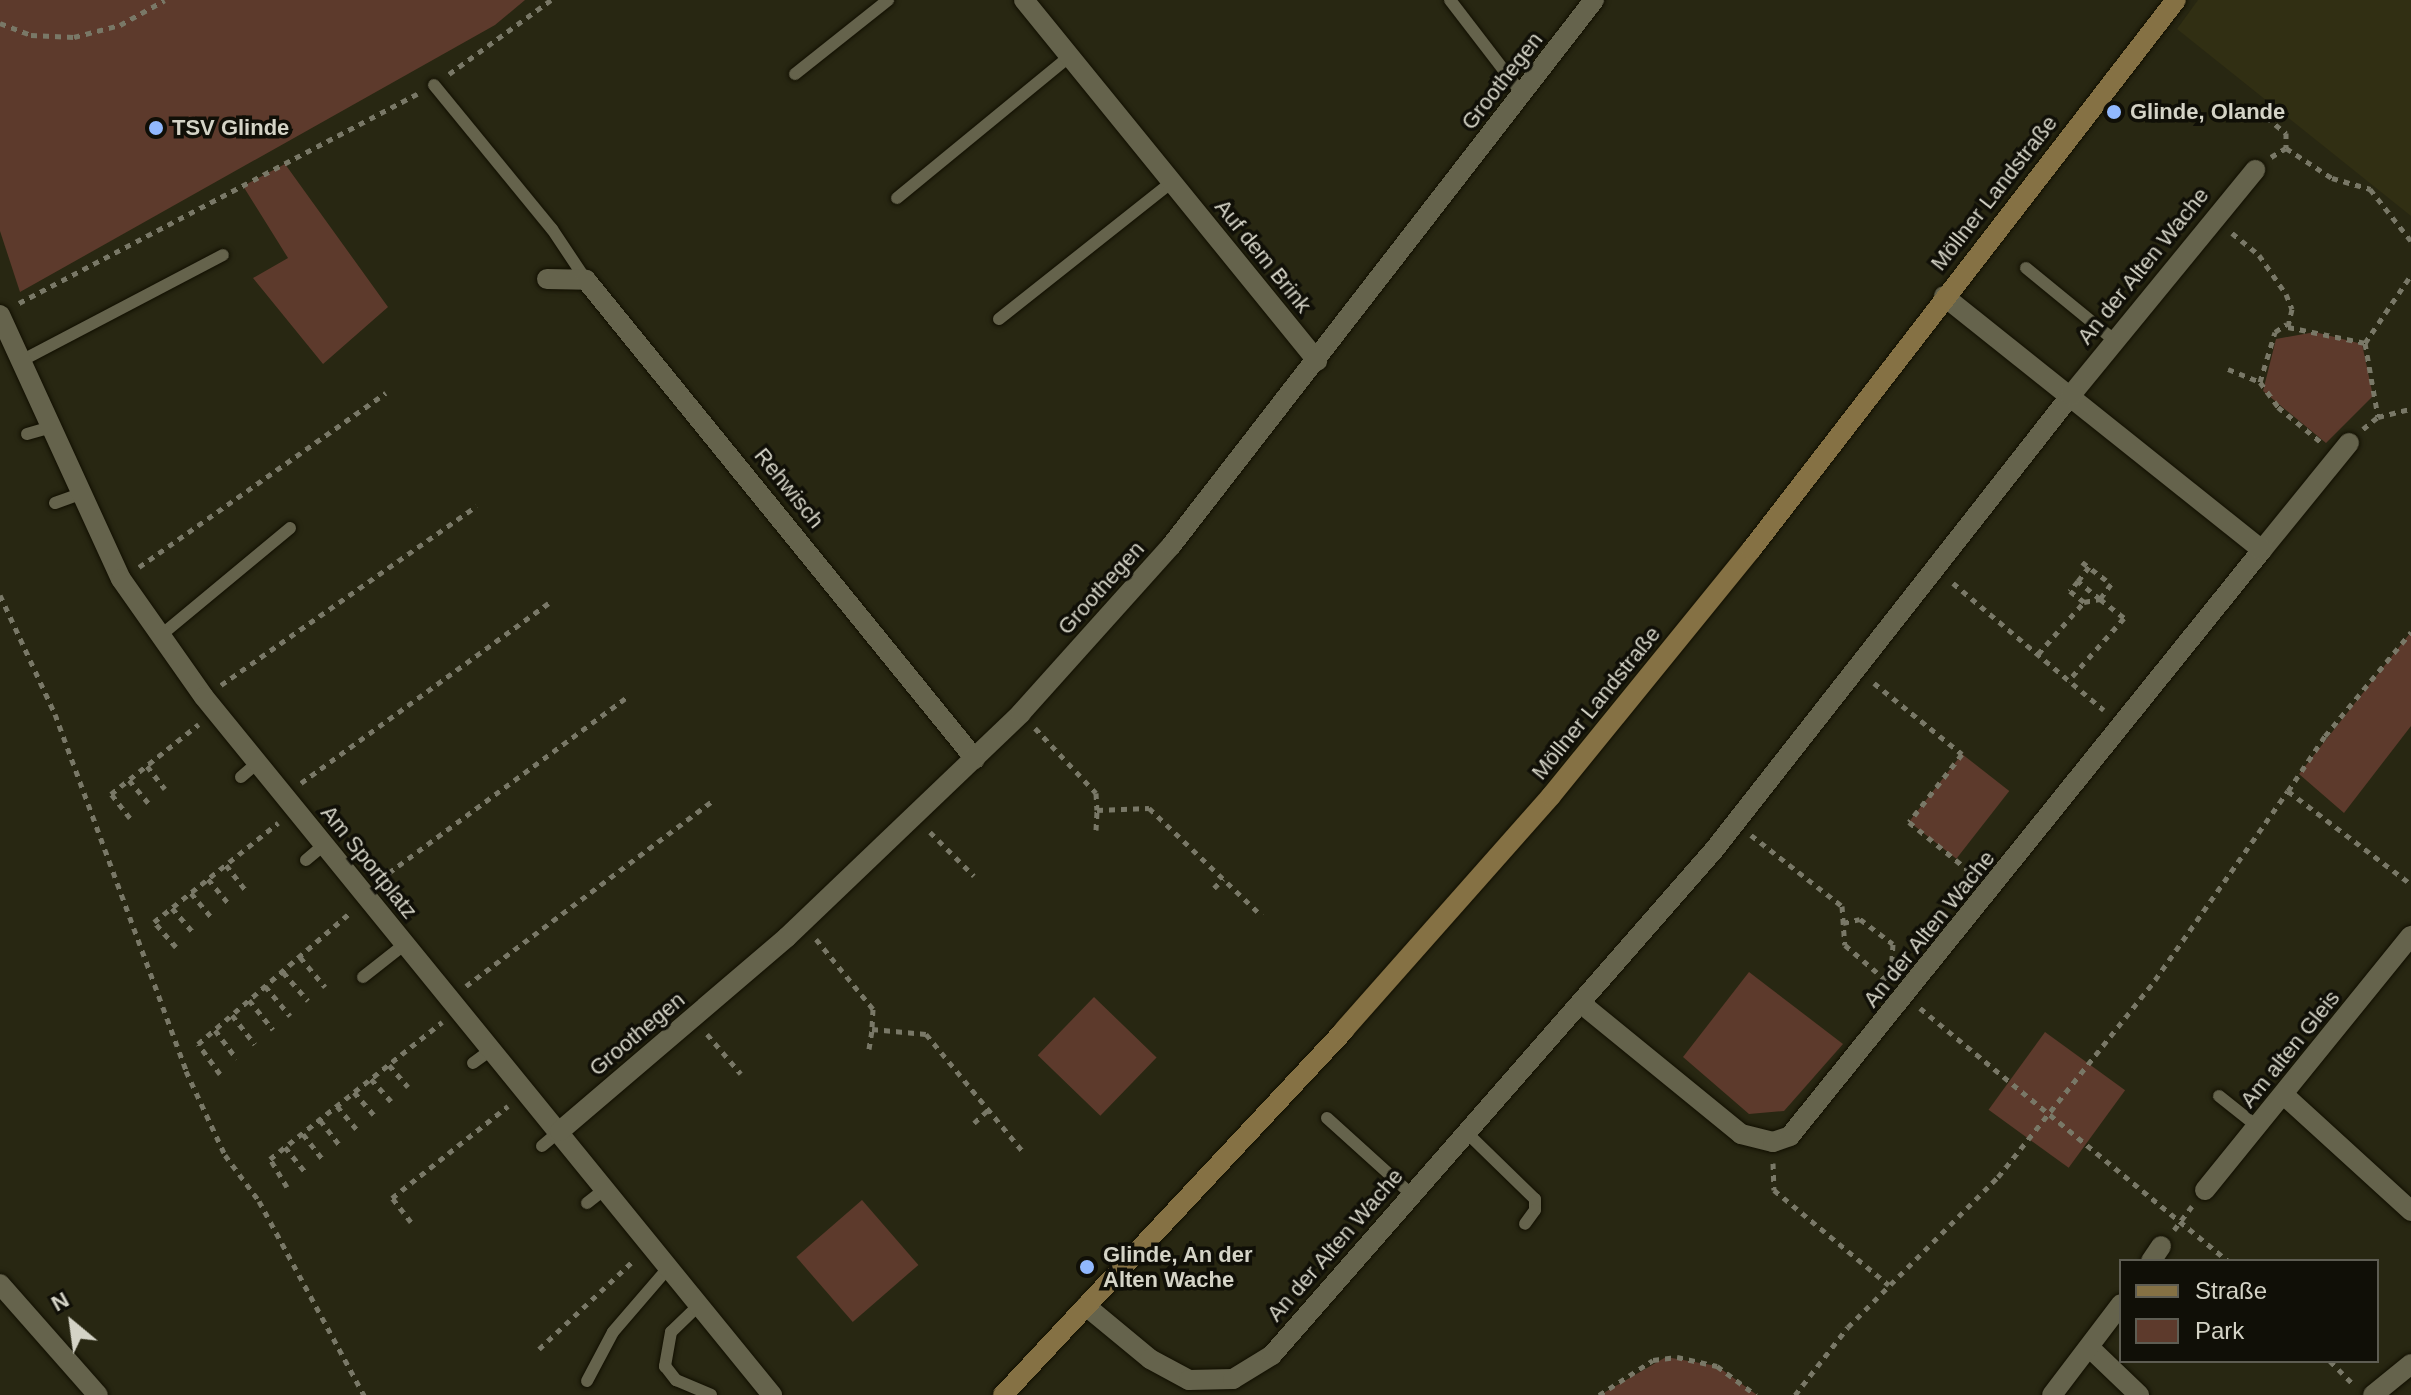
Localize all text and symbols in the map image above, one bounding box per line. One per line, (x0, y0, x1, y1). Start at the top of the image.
street label: Groothegen (1456, 27, 1548, 135)
place label: Glinde, Olande (2130, 99, 2285, 125)
marker: Glinde, Olande (2105, 103, 2123, 121)
street label: Möllner Landstraße (1925, 110, 2063, 276)
place label: TSV Glinde (172, 115, 289, 141)
marker: TSV Glinde (147, 119, 165, 137)
street label: An der Alten Wache (2071, 182, 2215, 350)
street label: Auf dem Brink (1209, 194, 1317, 318)
street label: Rehwisch (749, 443, 829, 533)
street label: Groothegen (1052, 536, 1150, 640)
street label: Möllner Landstraße (1526, 621, 1666, 785)
street label: Am Sportplatz (315, 800, 423, 924)
street label: An der Alten Wache (1857, 845, 2001, 1013)
street label: Am alten Gleis (2235, 985, 2345, 1113)
street label: Groothegen (584, 987, 690, 1081)
street label: An der Alten Wache (1261, 1163, 1409, 1327)
place label: Glinde, An der Alten Wache (1103, 1241, 1253, 1292)
marker: Glinde, An der Alten Wache (1078, 1258, 1096, 1276)
legend (2119, 1259, 2379, 1363)
text: Straße (2195, 1277, 2267, 1304)
north arrow (32, 1283, 112, 1363)
text: N (47, 1287, 73, 1316)
text: Park (2195, 1317, 2244, 1344)

